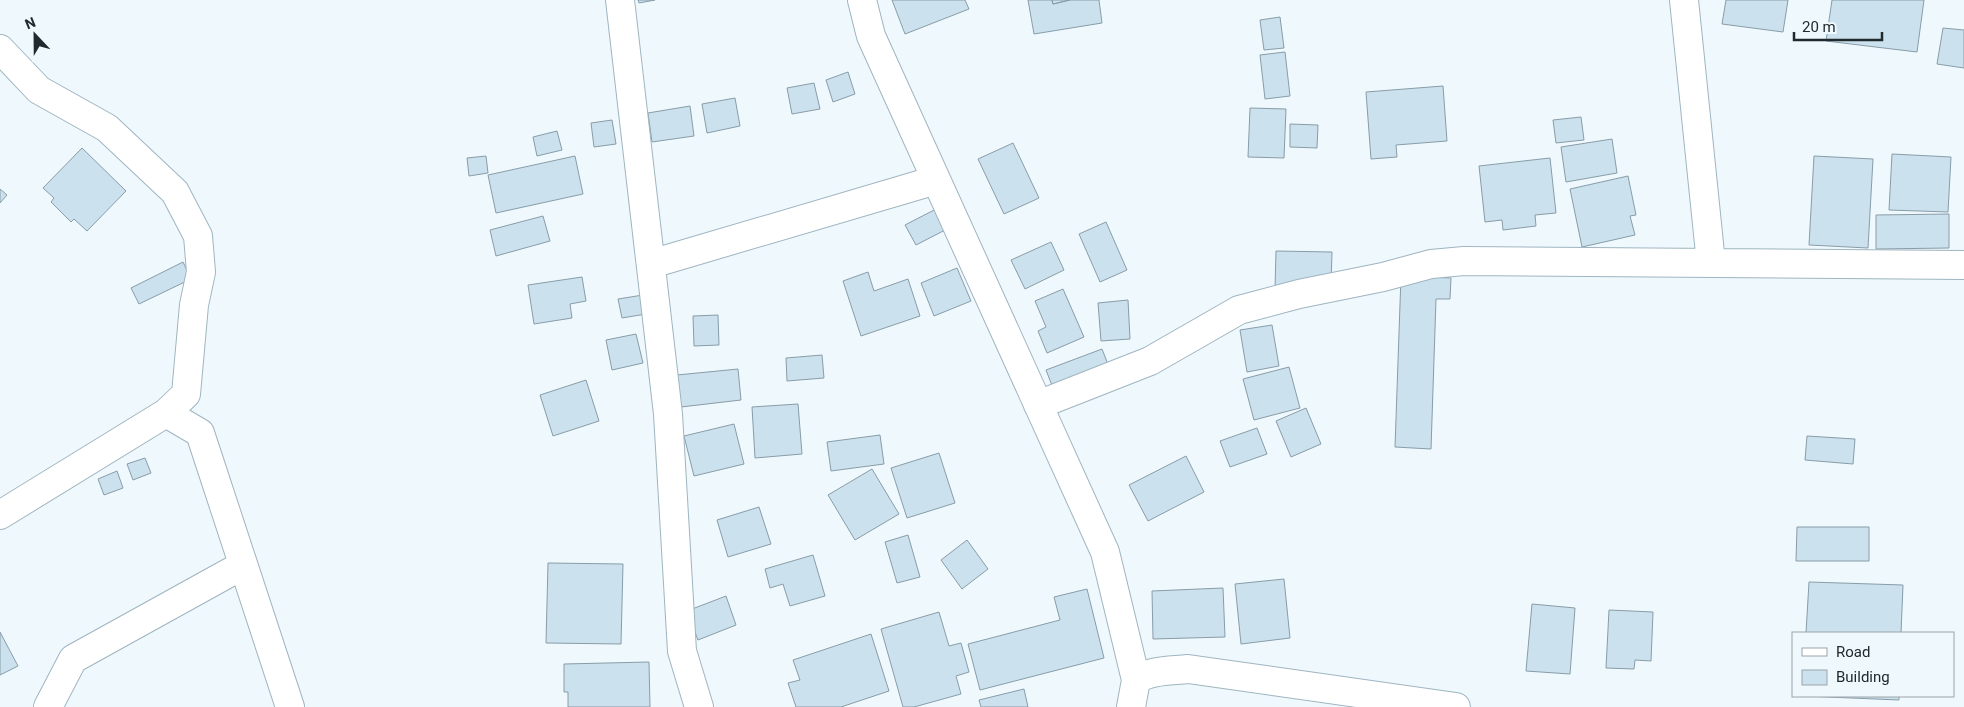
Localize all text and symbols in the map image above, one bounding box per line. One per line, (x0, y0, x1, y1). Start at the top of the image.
north arrow (10, 10, 60, 60)
scale bar (1794, 10, 1882, 42)
text: N (23, 14, 38, 32)
text: 20 m (1802, 18, 1836, 36)
legend (1792, 632, 1954, 697)
text: Road (1836, 643, 1870, 661)
text: Building (1836, 668, 1890, 686)

